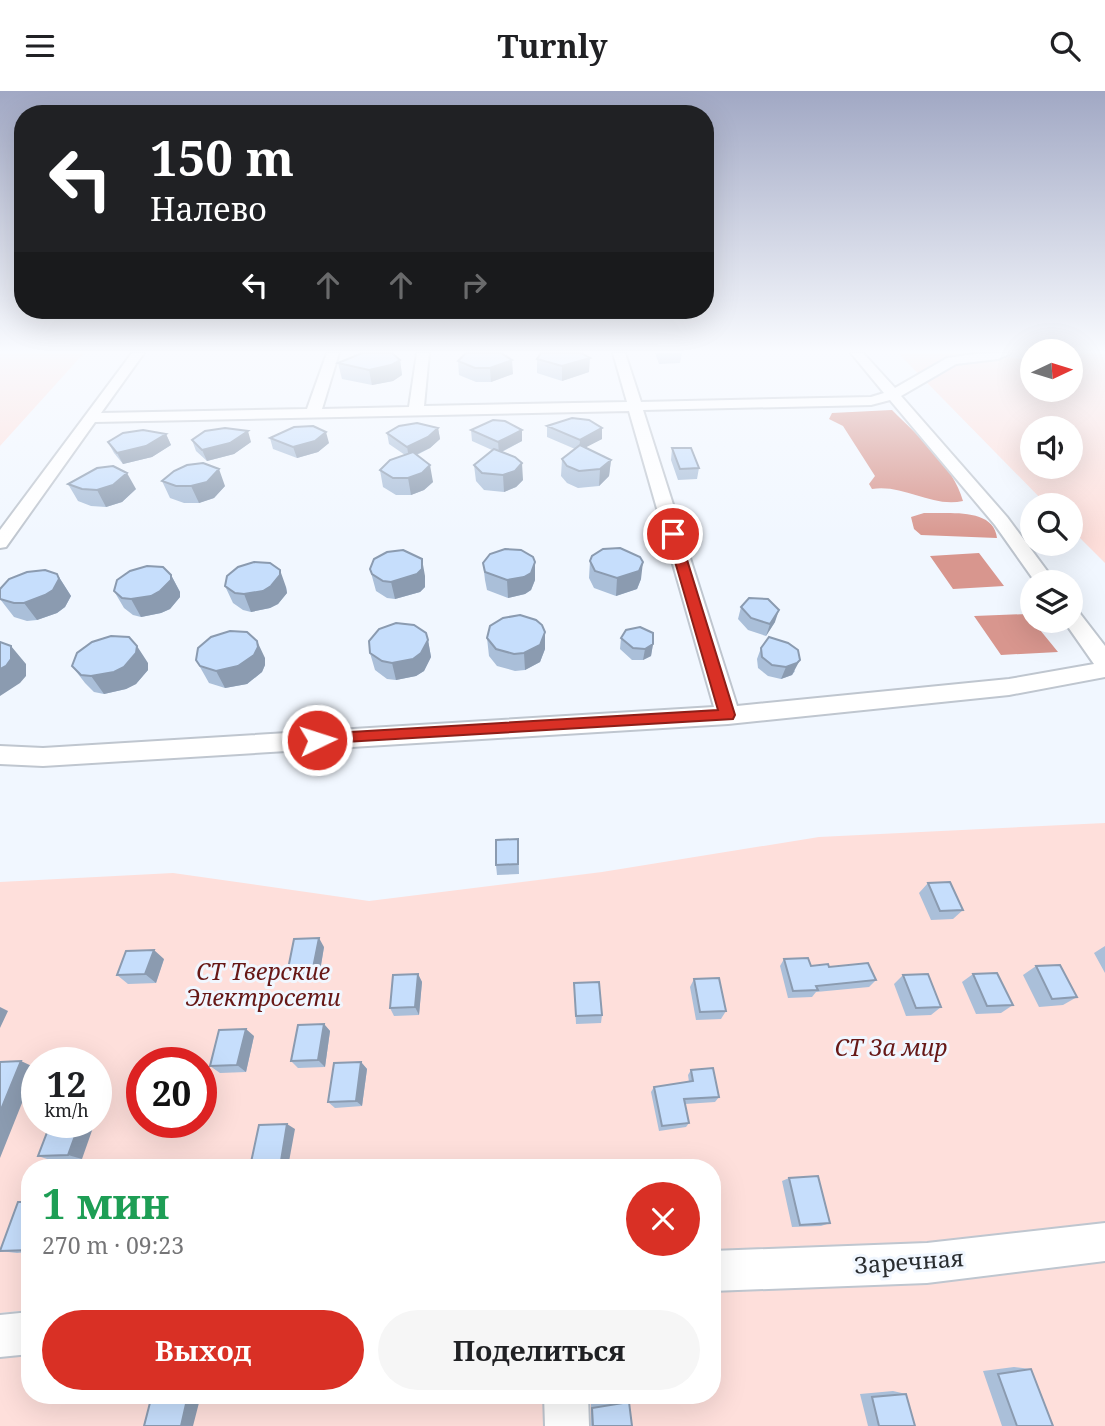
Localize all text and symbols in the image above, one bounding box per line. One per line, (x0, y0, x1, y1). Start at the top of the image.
text: Turnly (497, 24, 608, 67)
icon: menu (21, 27, 59, 65)
icon: search (1046, 27, 1084, 65)
text: 150 m (150, 124, 294, 190)
icon: left (35, 133, 126, 224)
text: Налево (150, 187, 267, 230)
icon: left (236, 266, 274, 304)
icon: ahead (309, 266, 347, 304)
icon: ahead (382, 266, 420, 304)
icon: right (455, 266, 493, 304)
north arrow (1020, 339, 1083, 403)
map controls (1020, 339, 1083, 633)
button: sound (1020, 416, 1083, 479)
button: search (1020, 493, 1083, 556)
pin (643, 504, 703, 564)
icon: arrive (654, 515, 692, 553)
button: layers (1020, 570, 1083, 633)
position arrow (280, 703, 354, 777)
park label: СТ Тверские Электросети (185, 955, 341, 1013)
park label: СТ За мир (835, 1031, 947, 1063)
speed limit sign: 20 (126, 1047, 217, 1138)
text: 12 (47, 1060, 86, 1107)
text: km/h (44, 1098, 89, 1122)
text: 1 мин (42, 1174, 169, 1231)
button: close (626, 1182, 700, 1256)
text: 270 m · 09:23 (42, 1229, 184, 1261)
street label: Заречная (853, 1241, 965, 1281)
button: Выход (42, 1310, 364, 1390)
button: Поделиться (378, 1310, 700, 1390)

